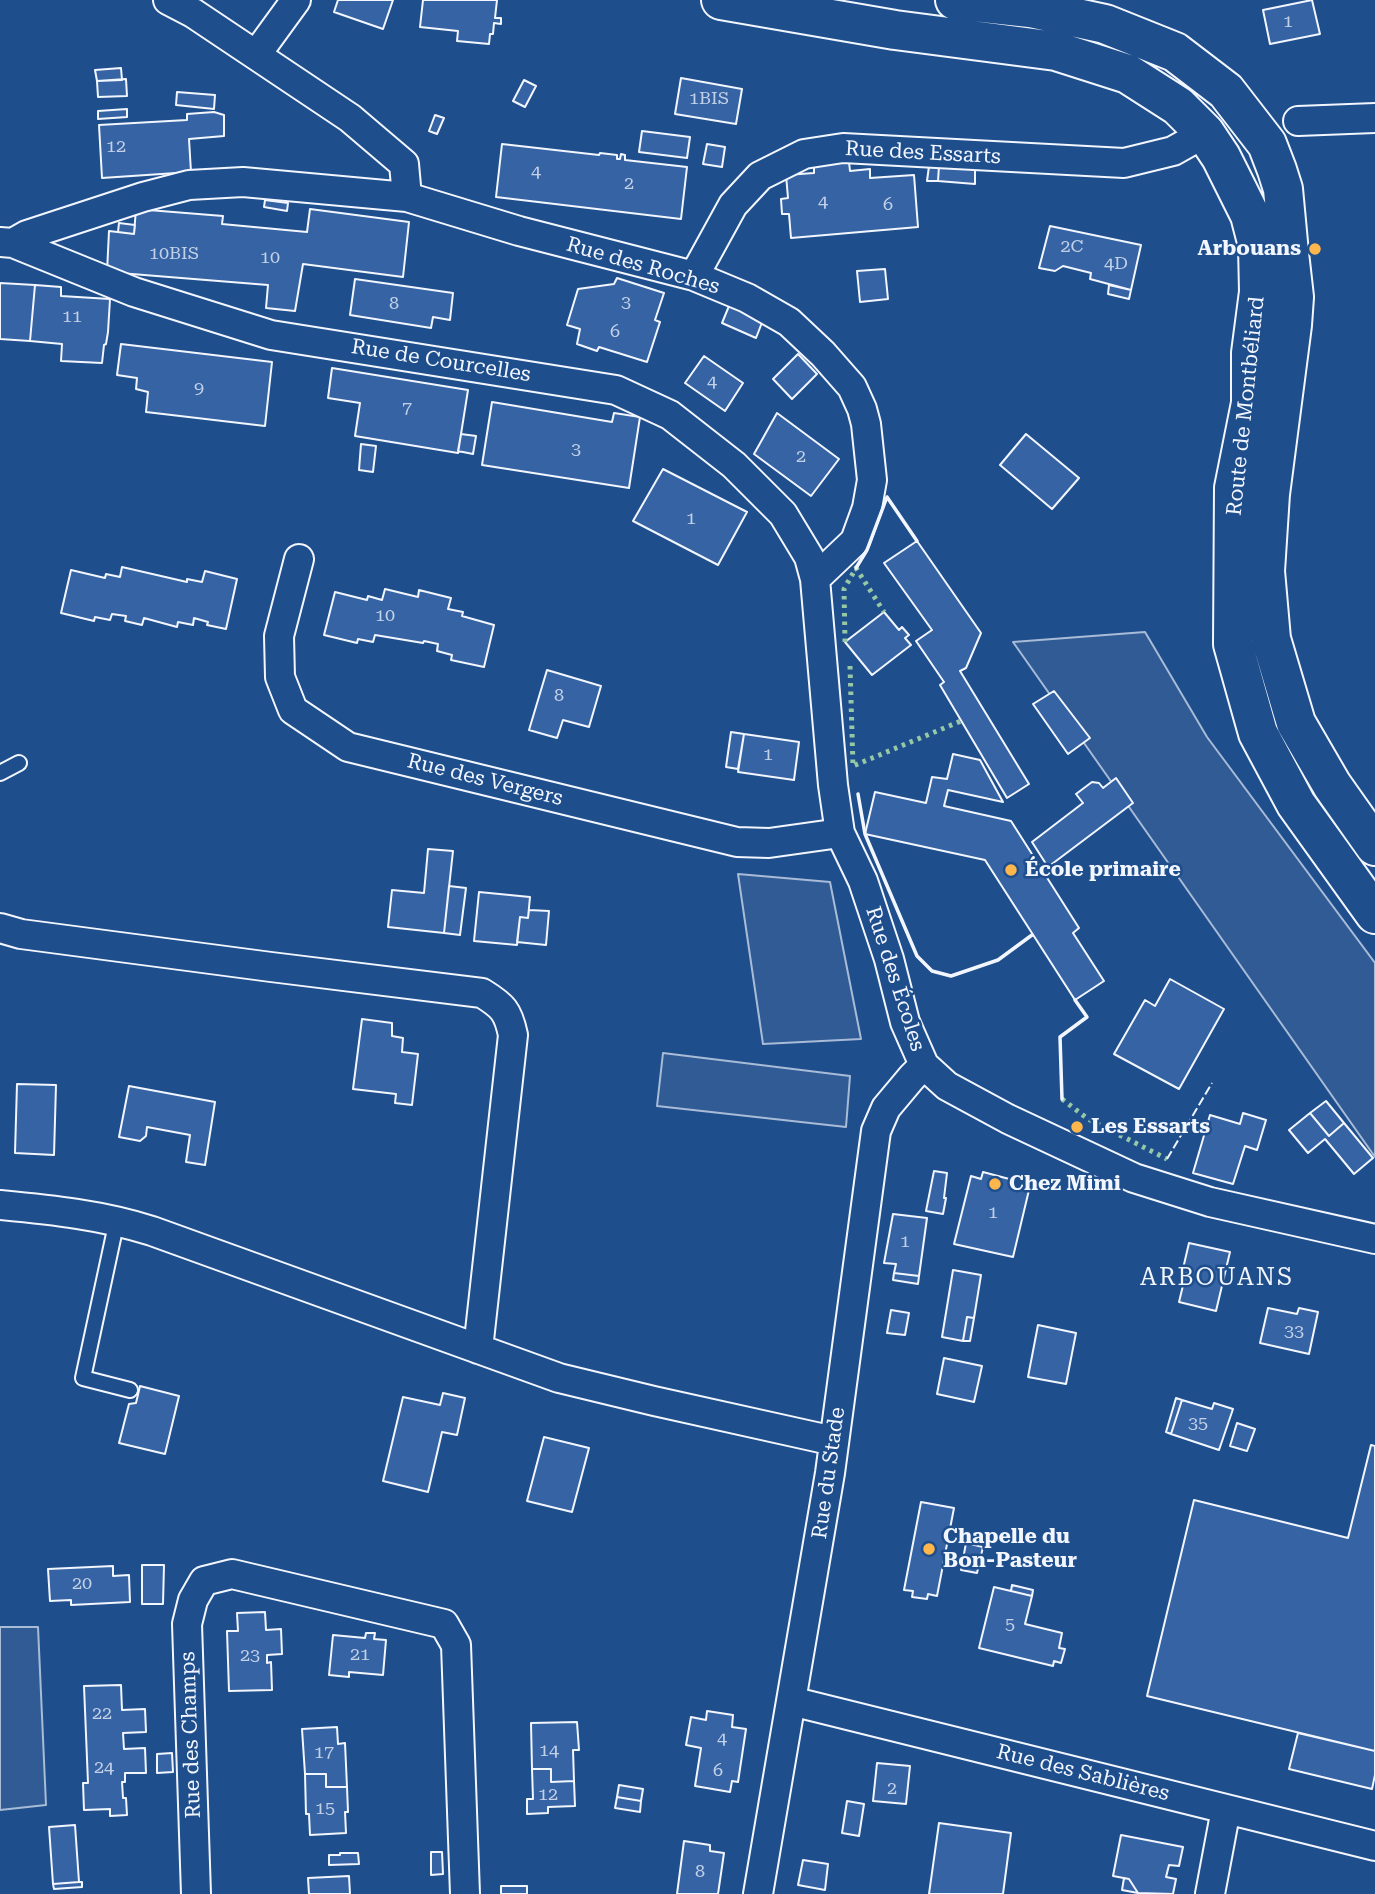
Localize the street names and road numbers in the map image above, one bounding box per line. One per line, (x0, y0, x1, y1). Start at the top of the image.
street label: Rue des Essarts (844, 136, 1002, 170)
street label: Rue des Roches (563, 232, 723, 300)
street label: Route de Montbéliard (1222, 295, 1270, 517)
street label: Rue de Courcelles (349, 334, 533, 388)
street label: Rue des Vergers (405, 749, 565, 811)
street label: Rue des Écoles (860, 903, 930, 1055)
street label: Rue du Stade (807, 1405, 851, 1541)
street label: Rue des Champs (175, 1651, 207, 1819)
street label: Rue des Sablières (994, 1739, 1172, 1807)

